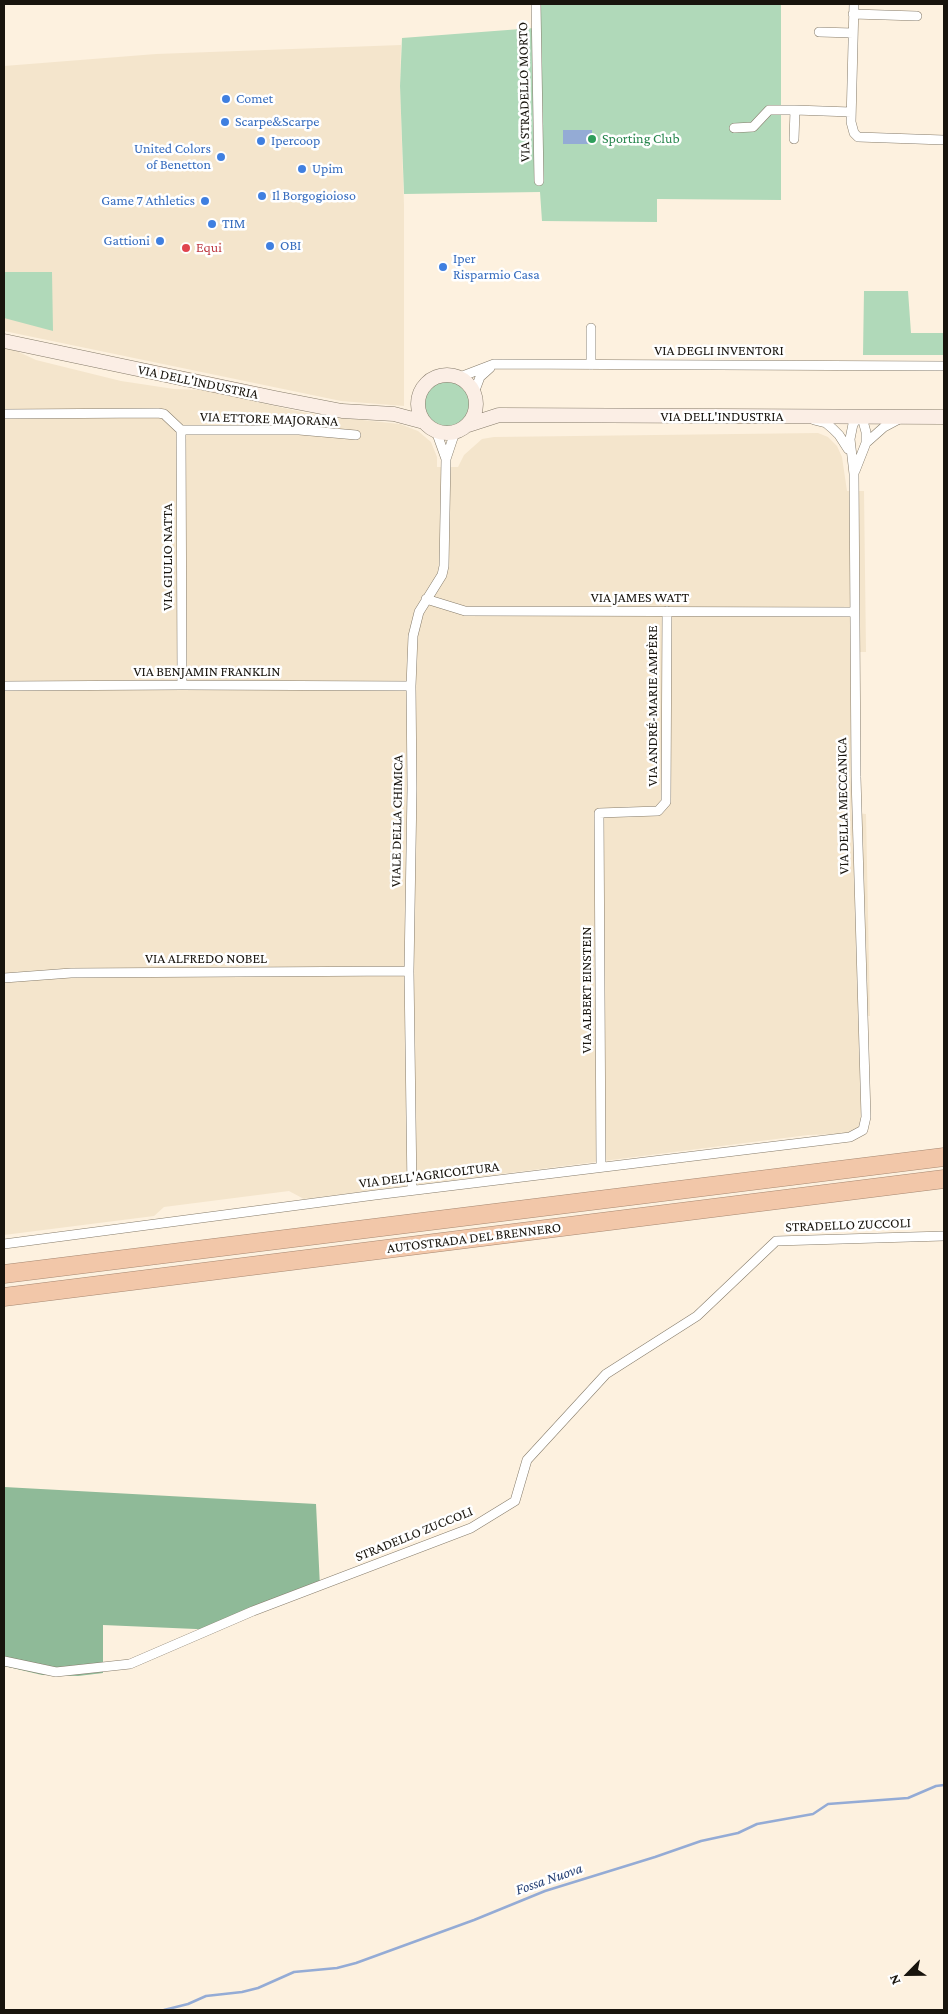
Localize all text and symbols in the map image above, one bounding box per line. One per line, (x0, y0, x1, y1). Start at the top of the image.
street label: VIA STRADELLO MORTO (514, 22, 534, 162)
place label: Comet (236, 91, 273, 107)
marker: Comet (220, 93, 232, 105)
place label: Scarpe&Scarpe (235, 114, 319, 130)
marker: Scarpe&Scarpe (219, 116, 231, 128)
place label: Sporting Club (602, 131, 680, 147)
place label: Ipercoop (271, 133, 320, 149)
marker: Sporting Club (586, 133, 598, 145)
marker: Ipercoop (255, 135, 267, 147)
place label: United Colors of Benetton (134, 141, 211, 174)
marker: United Colors of Benetton (215, 151, 227, 163)
place label: Upim (312, 161, 343, 177)
marker: Upim (296, 163, 308, 175)
place label: Il Borgogioioso (272, 188, 356, 204)
marker: Il Borgogioioso (256, 190, 268, 202)
place label: Game 7 Athletics (101, 193, 195, 209)
marker: Game 7 Athletics (199, 195, 211, 207)
place label: TIM (222, 216, 245, 232)
marker: TIM (206, 218, 218, 230)
place label: Gattioni (104, 233, 150, 249)
marker: Gattioni (154, 235, 166, 247)
place label: OBI (280, 238, 301, 254)
place label: Equi (196, 240, 222, 256)
marker: OBI (264, 240, 276, 252)
marker: Equi (180, 242, 192, 254)
place label: Iper Risparmio Casa (453, 251, 540, 284)
marker: Iper Risparmio Casa (437, 261, 449, 273)
street label: VIA DEGLI INVENTORI (654, 343, 784, 359)
street label: VIA DELL'INDUSTRIA (136, 361, 260, 403)
street label: VIA ETTORE MAJORANA (200, 408, 338, 430)
street label: VIA DELL'INDUSTRIA (661, 409, 783, 425)
street label: VIA GIULIO NATTA (160, 503, 176, 611)
street label: VIA JAMES WATT (591, 590, 689, 606)
street label: VIA ANDRÉ-MARIE AMPÈRE (645, 625, 661, 787)
street label: VIA BENJAMIN FRANKLIN (134, 664, 280, 680)
street label: VIA DELLA MECCANICA (833, 737, 853, 875)
street label: VIALE DELLA CHIMICA (387, 755, 407, 887)
street label: VIA ALBERT EINSTEIN (579, 927, 595, 1053)
street label: VIA ALFREDO NOBEL (145, 951, 267, 967)
street label: VIA DELL'AGRICOLTURA (358, 1158, 500, 1192)
street label: STRADELLO ZUCCOLI (785, 1214, 911, 1236)
street label: AUTOSTRADA DEL BRENNERO (386, 1219, 562, 1257)
street label: STRADELLO ZUCCOLI (353, 1503, 475, 1565)
water label: Fossa Nuova (513, 1859, 585, 1899)
north arrow (883, 1949, 933, 1999)
text: N (885, 1972, 903, 1987)

